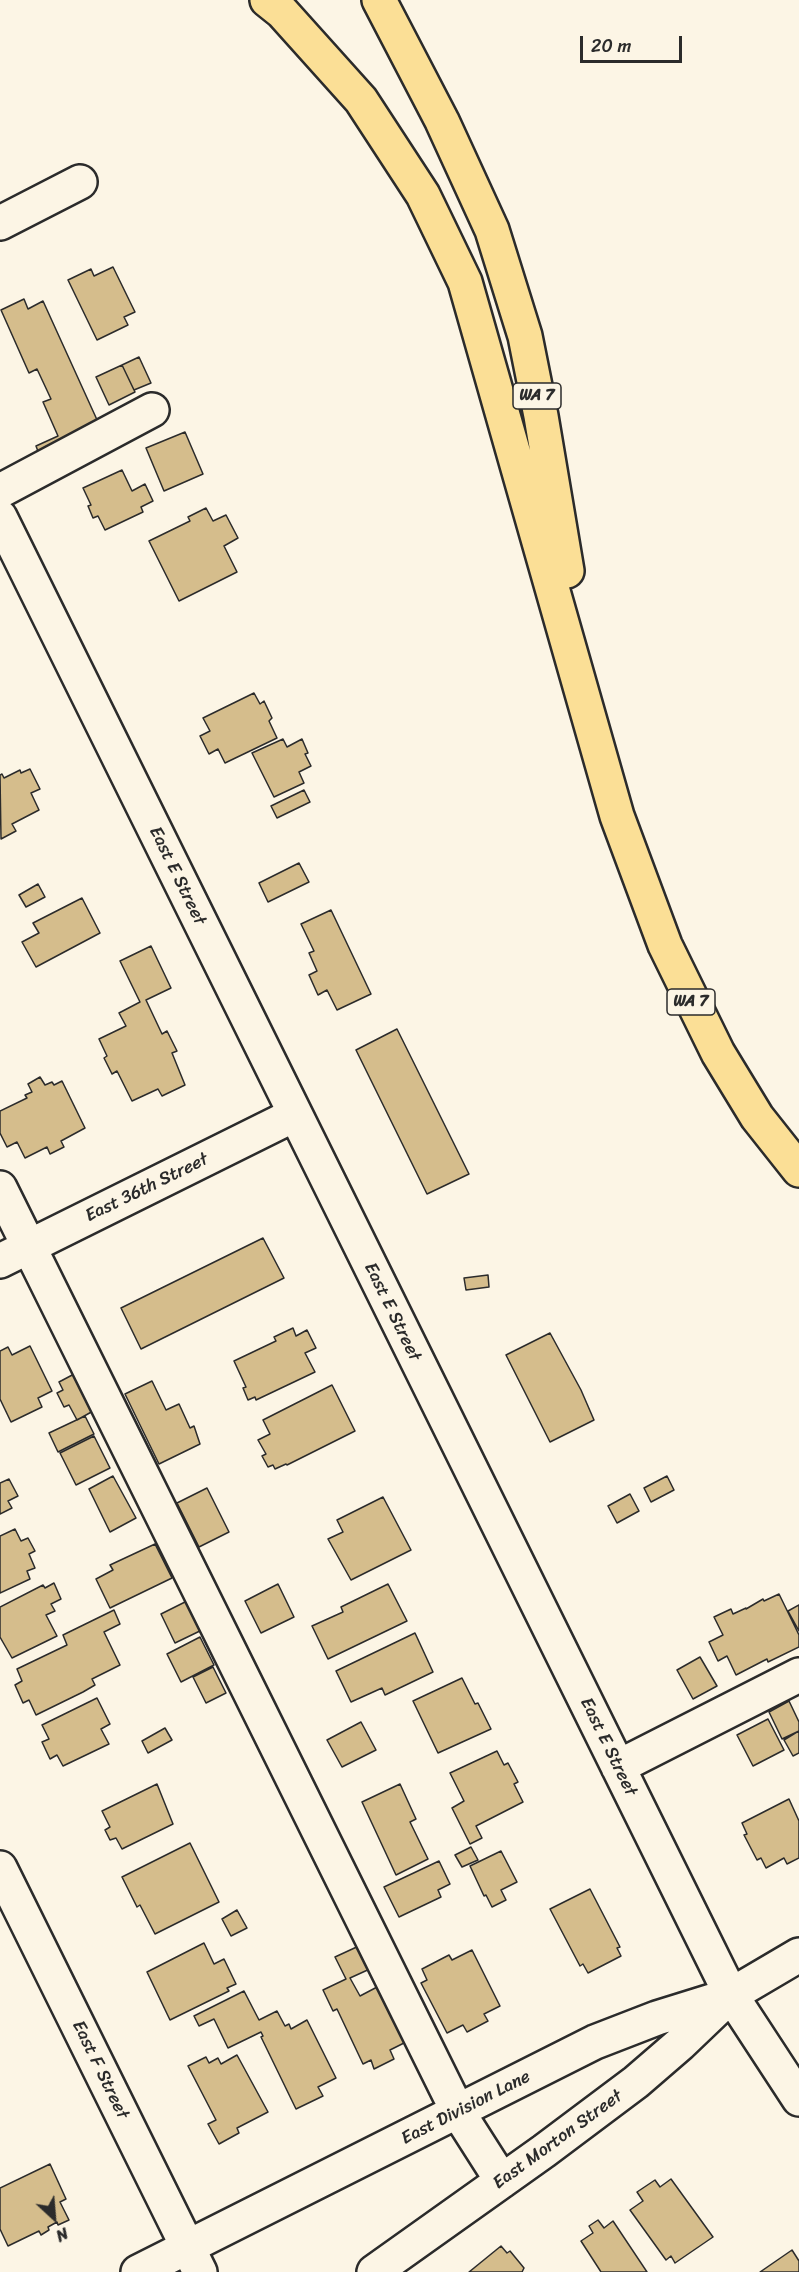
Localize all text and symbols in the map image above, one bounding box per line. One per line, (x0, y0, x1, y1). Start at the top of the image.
scale bar (583, 24, 685, 62)
text: 20 m (591, 30, 631, 62)
road number: WA 7 (513, 383, 561, 409)
street label: East E Street (144, 823, 210, 929)
road number: WA 7 (667, 989, 715, 1015)
street label: East 36th Street (82, 1149, 212, 1227)
street label: East E Street (359, 1259, 425, 1365)
street label: East E Street (575, 1694, 641, 1800)
street label: East F Street (67, 2017, 133, 2123)
street label: East Division Lane (398, 2066, 534, 2150)
street label: East Morton Street (489, 2086, 627, 2194)
north arrow (24, 2188, 84, 2248)
text: N (51, 2219, 73, 2250)

